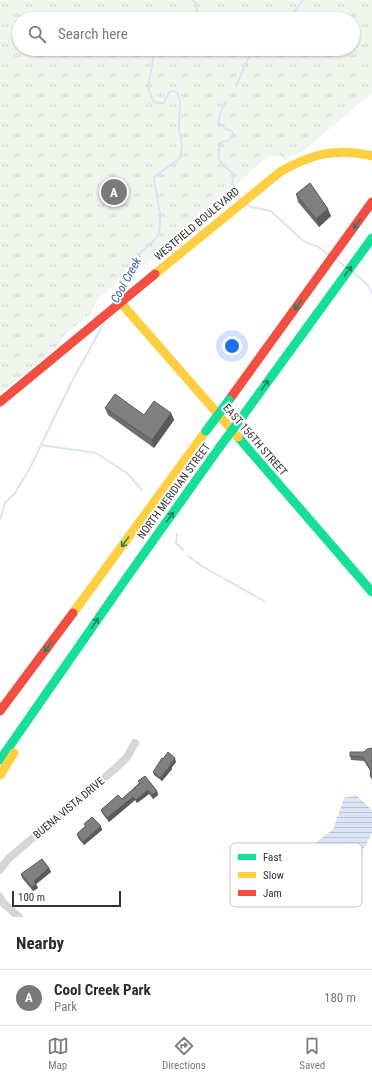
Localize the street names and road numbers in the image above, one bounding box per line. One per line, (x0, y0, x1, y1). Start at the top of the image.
street label: WESTFIELD BOULEVARD (152, 185, 242, 263)
street label: EAST 156TH STREET (220, 401, 290, 479)
street label: NORTH MERIDIAN STREET (135, 440, 213, 541)
street label: BUENA VISTA DRIVE (31, 774, 108, 841)

